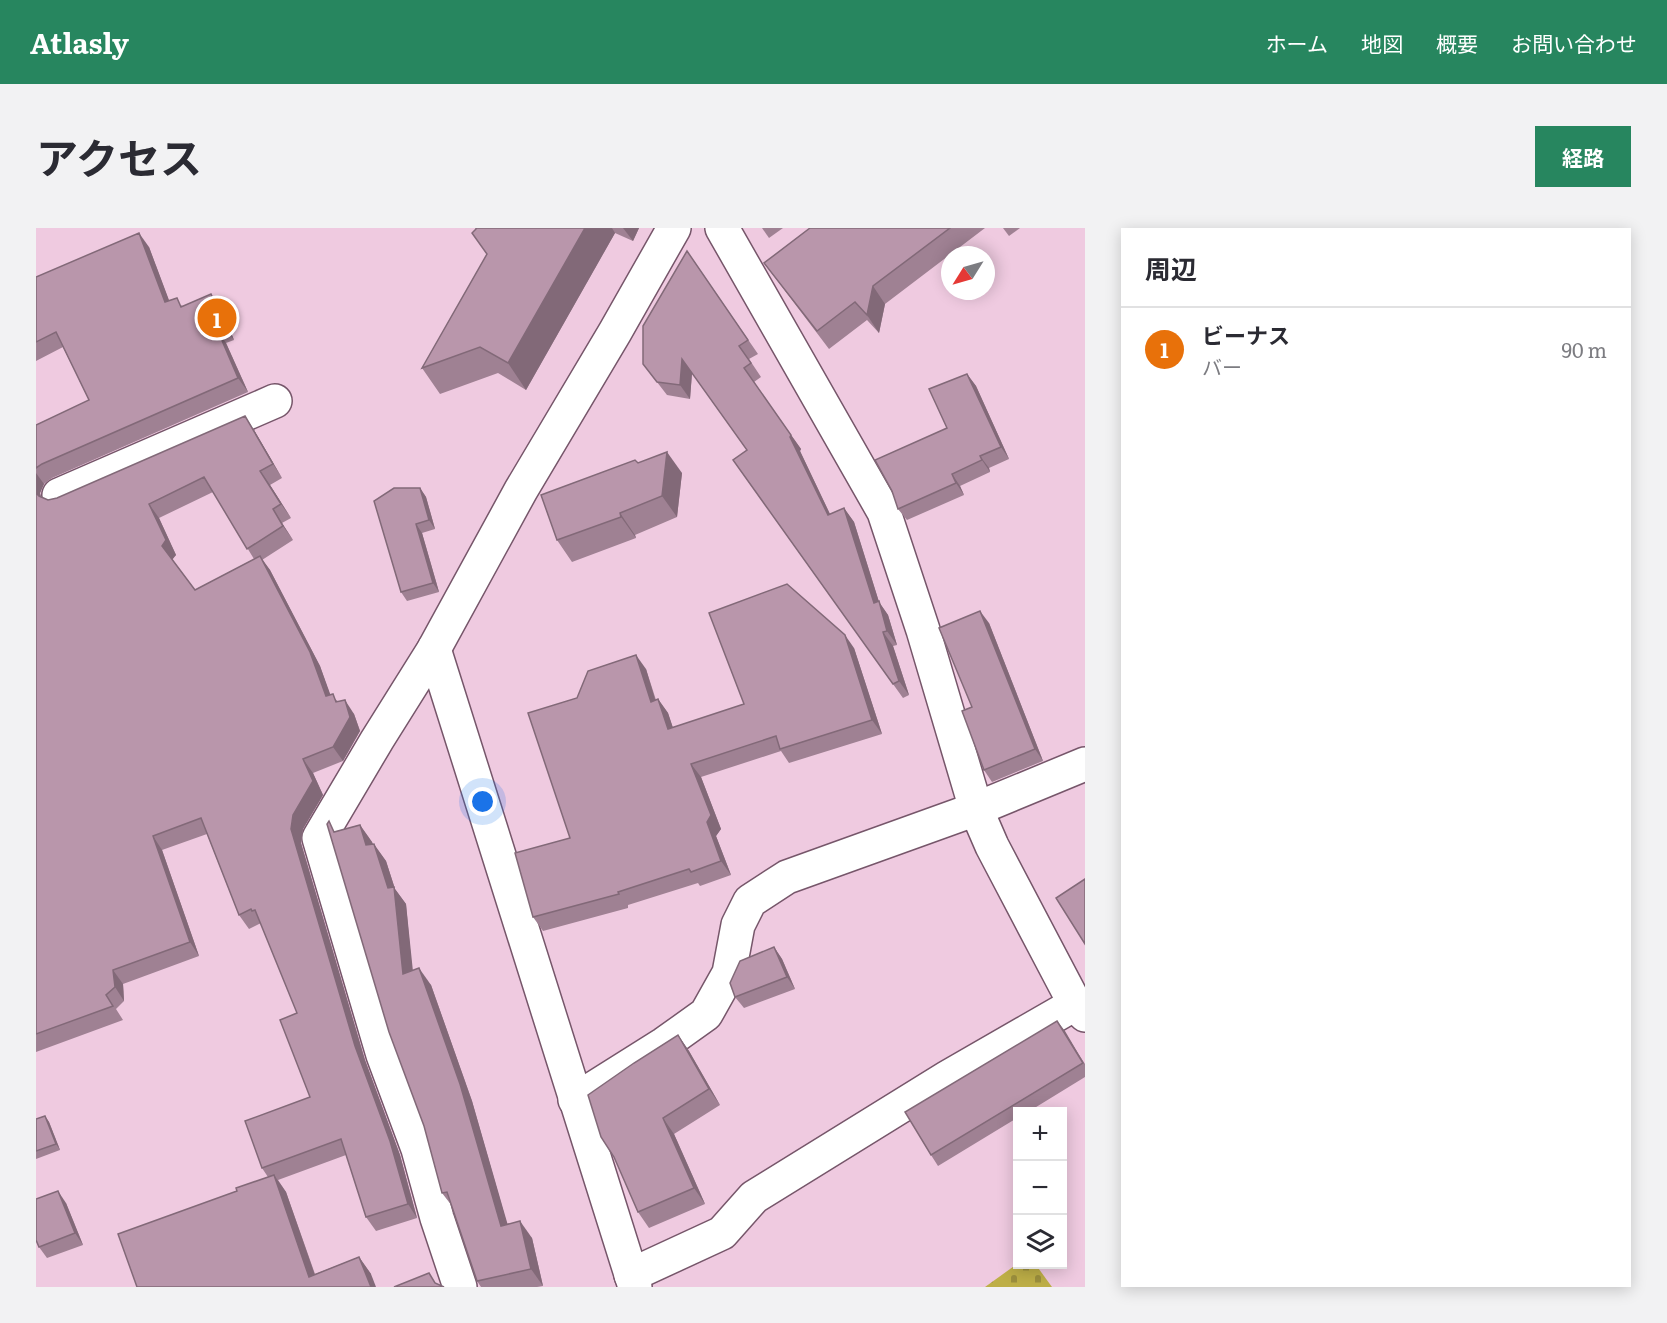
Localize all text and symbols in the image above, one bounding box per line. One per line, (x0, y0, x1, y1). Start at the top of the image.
text: Atlasly (30, 21, 129, 63)
text: ホーム (1266, 27, 1328, 58)
text: 地図 (1361, 27, 1403, 58)
text: 概要 (1436, 27, 1478, 58)
text: お問い合わせ (1511, 27, 1637, 58)
text: アクセス (36, 125, 202, 187)
button: 経路 (1535, 126, 1631, 187)
north arrow (941, 246, 995, 300)
text: 周辺 (1145, 248, 1197, 287)
pin: 1 (198, 296, 237, 340)
text: ビーナス (1202, 318, 1290, 351)
text: 1 (1160, 334, 1169, 364)
text: 90 m (1562, 334, 1607, 364)
text: バー (1202, 351, 1242, 381)
your location (468, 787, 497, 816)
map controls (1013, 1107, 1067, 1269)
button: + (1013, 1107, 1067, 1161)
button: − (1013, 1161, 1067, 1215)
button: layers (1013, 1215, 1067, 1269)

